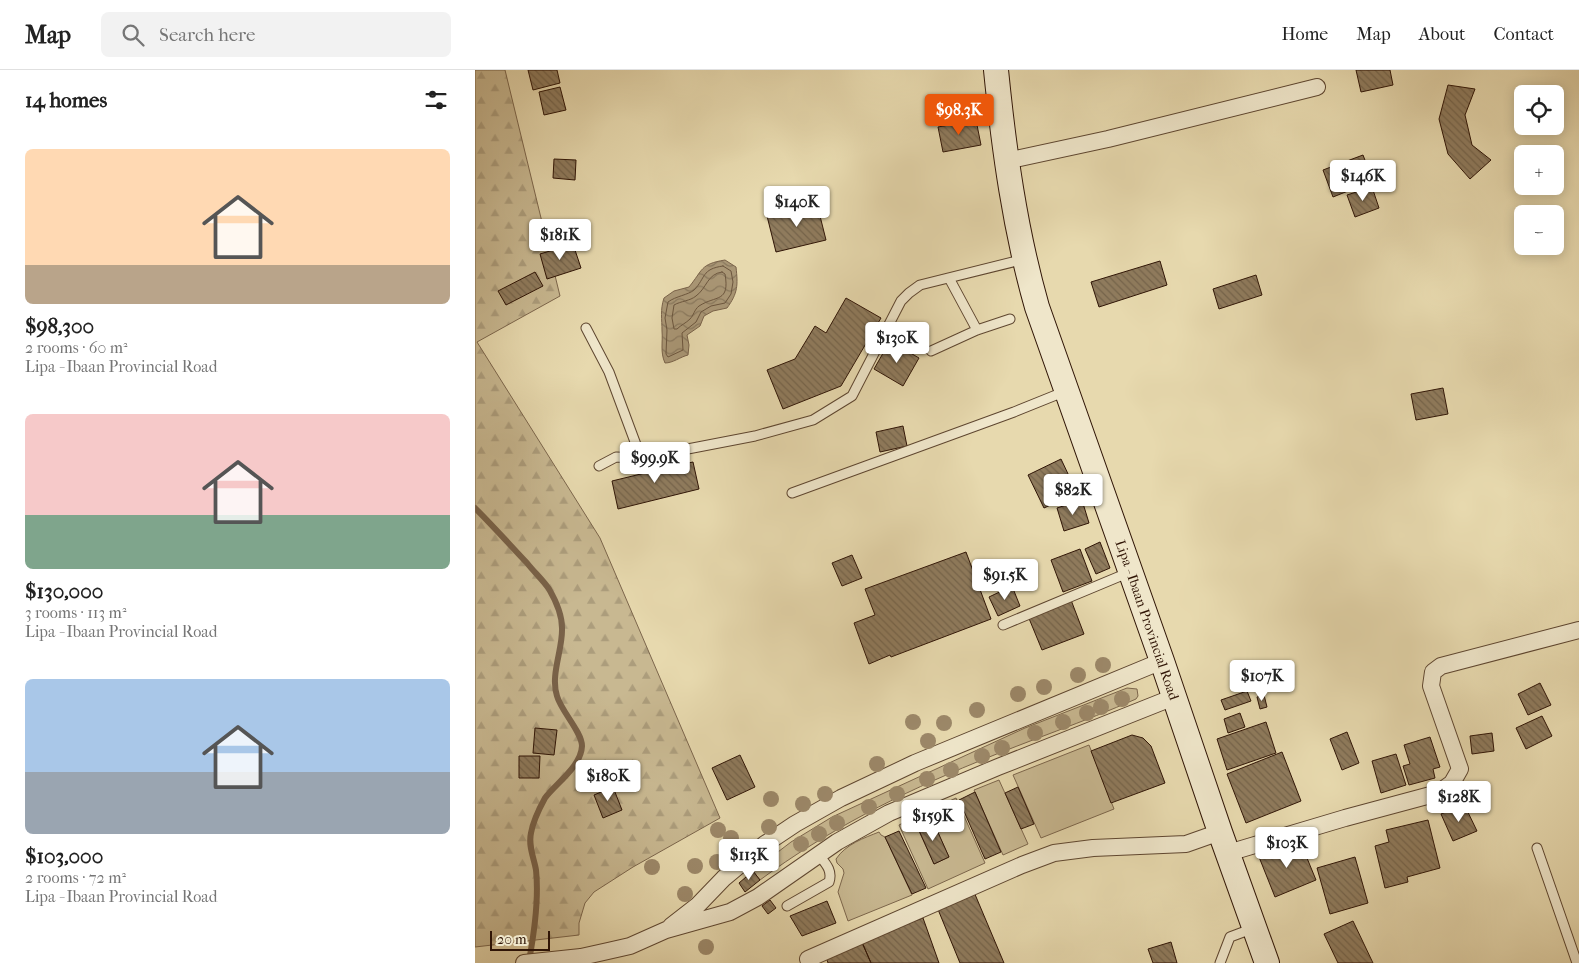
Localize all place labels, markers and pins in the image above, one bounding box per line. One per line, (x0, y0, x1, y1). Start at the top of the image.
pin: $98.3K (918, 93, 1000, 136)
pin: $146K (1328, 160, 1398, 202)
pin: $140K (762, 186, 832, 228)
pin: $181K (525, 218, 595, 261)
pin: $130K (862, 322, 932, 364)
pin: $99.9K (614, 442, 696, 484)
pin: $82K (1043, 474, 1103, 516)
pin: $91.5K (964, 558, 1046, 601)
pin: $107K (1227, 660, 1297, 702)
pin: $180K (573, 760, 643, 802)
pin: $128K (1424, 780, 1494, 823)
pin: $159K (898, 800, 968, 842)
pin: $103K (1252, 826, 1322, 869)
pin: $113K (714, 838, 784, 881)

